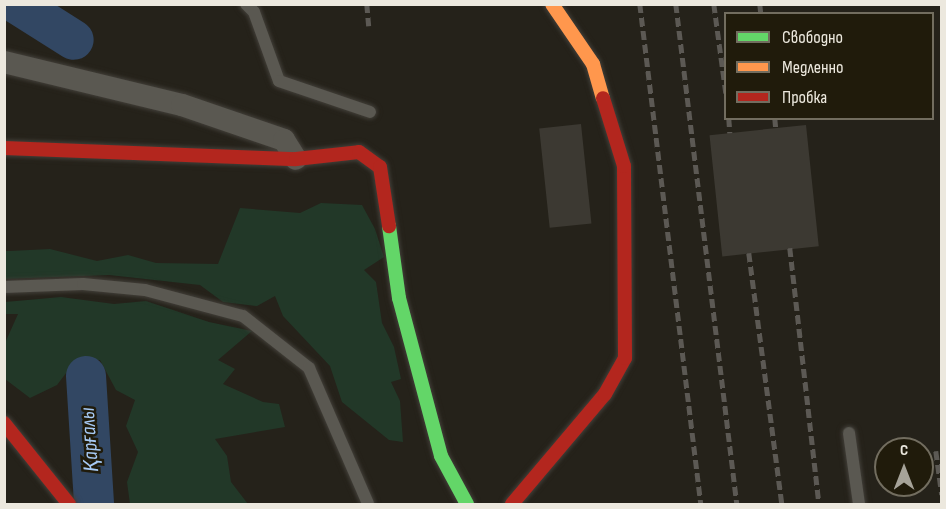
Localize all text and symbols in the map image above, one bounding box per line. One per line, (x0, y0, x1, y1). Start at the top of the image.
legend (724, 12, 934, 120)
text: Свободно (782, 27, 843, 48)
text: Медленно (782, 57, 844, 78)
text: Пробка (782, 87, 827, 108)
water label: Қарғалы (75, 407, 105, 473)
north arrow (874, 437, 934, 497)
text: С (900, 441, 908, 460)

